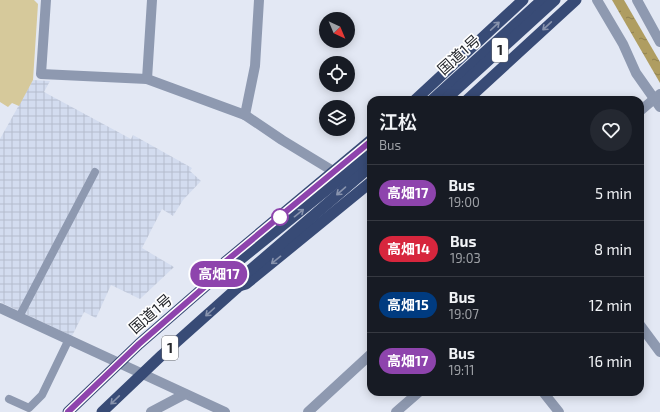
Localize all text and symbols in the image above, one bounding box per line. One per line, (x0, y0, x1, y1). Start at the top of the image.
north arrow (319, 12, 355, 48)
map controls (319, 12, 355, 136)
one-way arrow (489, 22, 499, 31)
one-way arrow (542, 22, 552, 31)
street label: 国道1号 (433, 31, 483, 78)
road number: 1 (492, 38, 508, 62)
button: locate (319, 56, 355, 92)
button: layers (319, 100, 355, 136)
button: heart (590, 109, 632, 151)
text: 江松 (379, 110, 417, 133)
text: Bus (379, 137, 401, 153)
text: Bus (448, 176, 475, 194)
text: 高畑17 (387, 184, 428, 201)
text: 5 min (595, 184, 632, 202)
one-way arrow (336, 187, 347, 196)
text: 19:00 (448, 194, 480, 210)
unlabelled marker (271, 208, 289, 226)
one-way arrow (293, 208, 304, 217)
text: Bus (450, 232, 476, 250)
text: 高畑14 (387, 240, 430, 257)
text: 8 min (594, 240, 632, 258)
text: 19:03 (450, 250, 481, 266)
one-way arrow (270, 255, 281, 264)
line badge: 高畑17 (191, 261, 247, 287)
text: 高畑17 (198, 265, 240, 282)
text: Bus (449, 288, 475, 306)
street label: 国道1号 (125, 290, 175, 337)
text: 高畑15 (387, 296, 429, 313)
text: 12 min (589, 296, 632, 314)
text: 19:07 (449, 306, 479, 322)
one-way arrow (206, 307, 216, 316)
road number: 1 (162, 336, 178, 360)
text: Bus (448, 344, 475, 362)
text: 高畑17 (387, 352, 428, 369)
text: 16 min (589, 352, 632, 370)
text: 19:11 (448, 362, 474, 378)
one-way arrow (110, 395, 120, 405)

